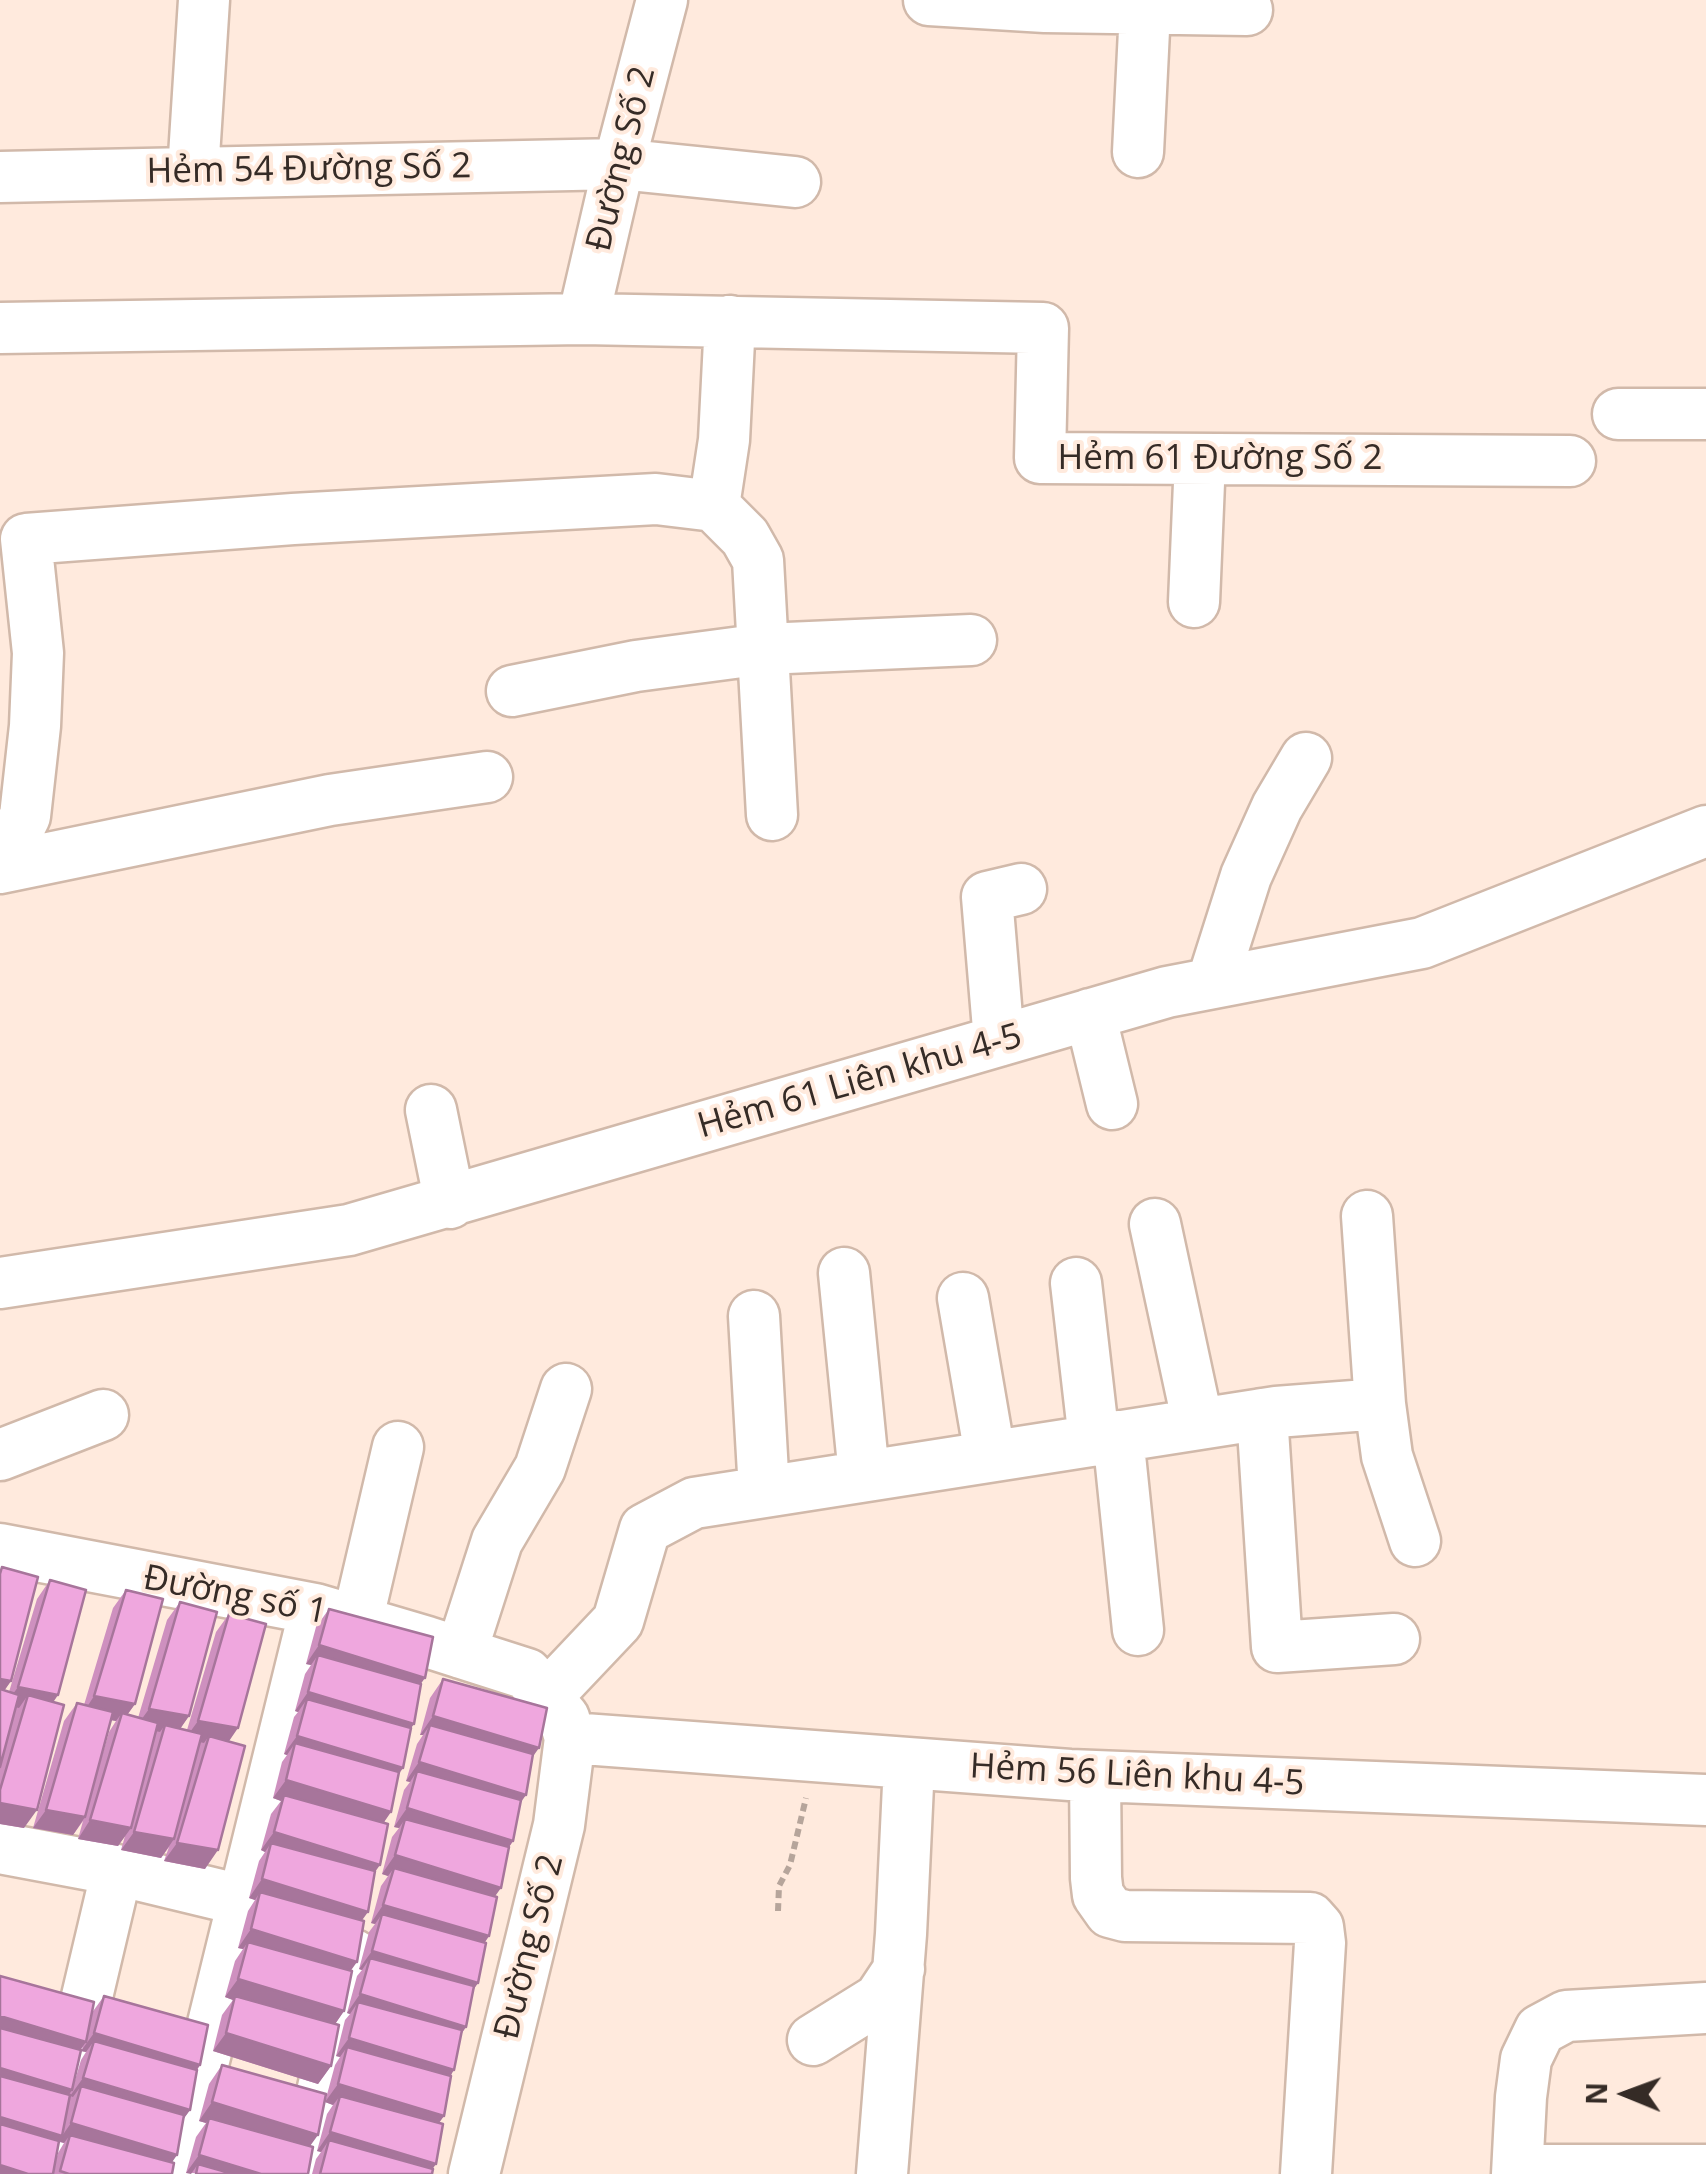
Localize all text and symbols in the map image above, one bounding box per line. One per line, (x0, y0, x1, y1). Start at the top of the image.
street label: Đường Số 2 (579, 62, 665, 256)
street label: Hẻm 54 Đường Số 2 (146, 146, 472, 194)
street label: Hẻm 61 Đường Số 2 (1058, 438, 1382, 480)
street label: Hẻm 61 Liên khu 4-5 (693, 1016, 1027, 1148)
street label: Đường số 1 (140, 1558, 330, 1634)
street label: Hẻm 56 Liên khu 4-5 (969, 1746, 1305, 1806)
street label: Đường Số 2 (487, 1850, 573, 2044)
north arrow (1576, 2044, 1676, 2144)
text: N (1577, 2082, 1615, 2105)

